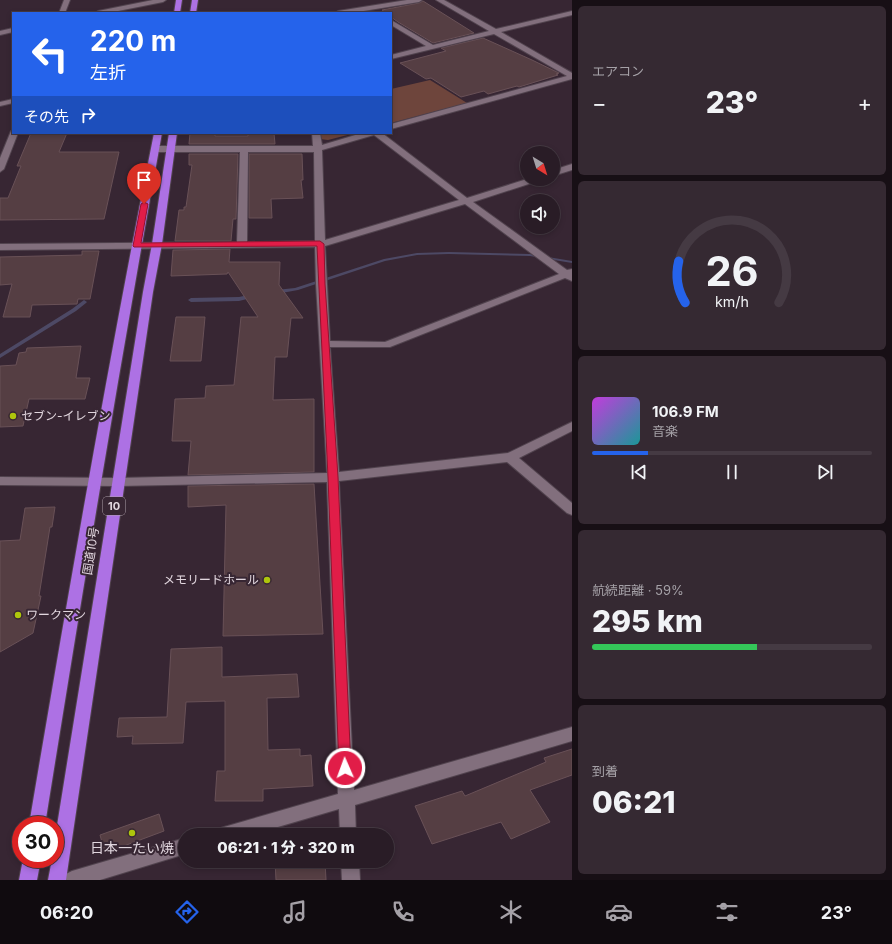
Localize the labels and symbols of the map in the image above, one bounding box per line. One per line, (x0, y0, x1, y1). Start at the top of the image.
north arrow (520, 146, 560, 186)
pin (127, 163, 161, 204)
place label: セブン-イレブン (21, 408, 111, 423)
marker: セブン-イレブン (8, 411, 18, 421)
road number: 10 (103, 497, 125, 515)
street label: 国道10号 (79, 526, 102, 576)
place label: メモリードホール (163, 572, 259, 587)
marker: メモリードホール (262, 575, 272, 585)
place label: ワークマン (26, 607, 86, 622)
marker: ワークマン (13, 610, 23, 620)
position arrow (324, 747, 366, 789)
speed limit sign: 30 (12, 816, 64, 868)
marker: 日本一たい焼 (127, 828, 137, 838)
place label: 日本一たい焼 (90, 839, 174, 856)

